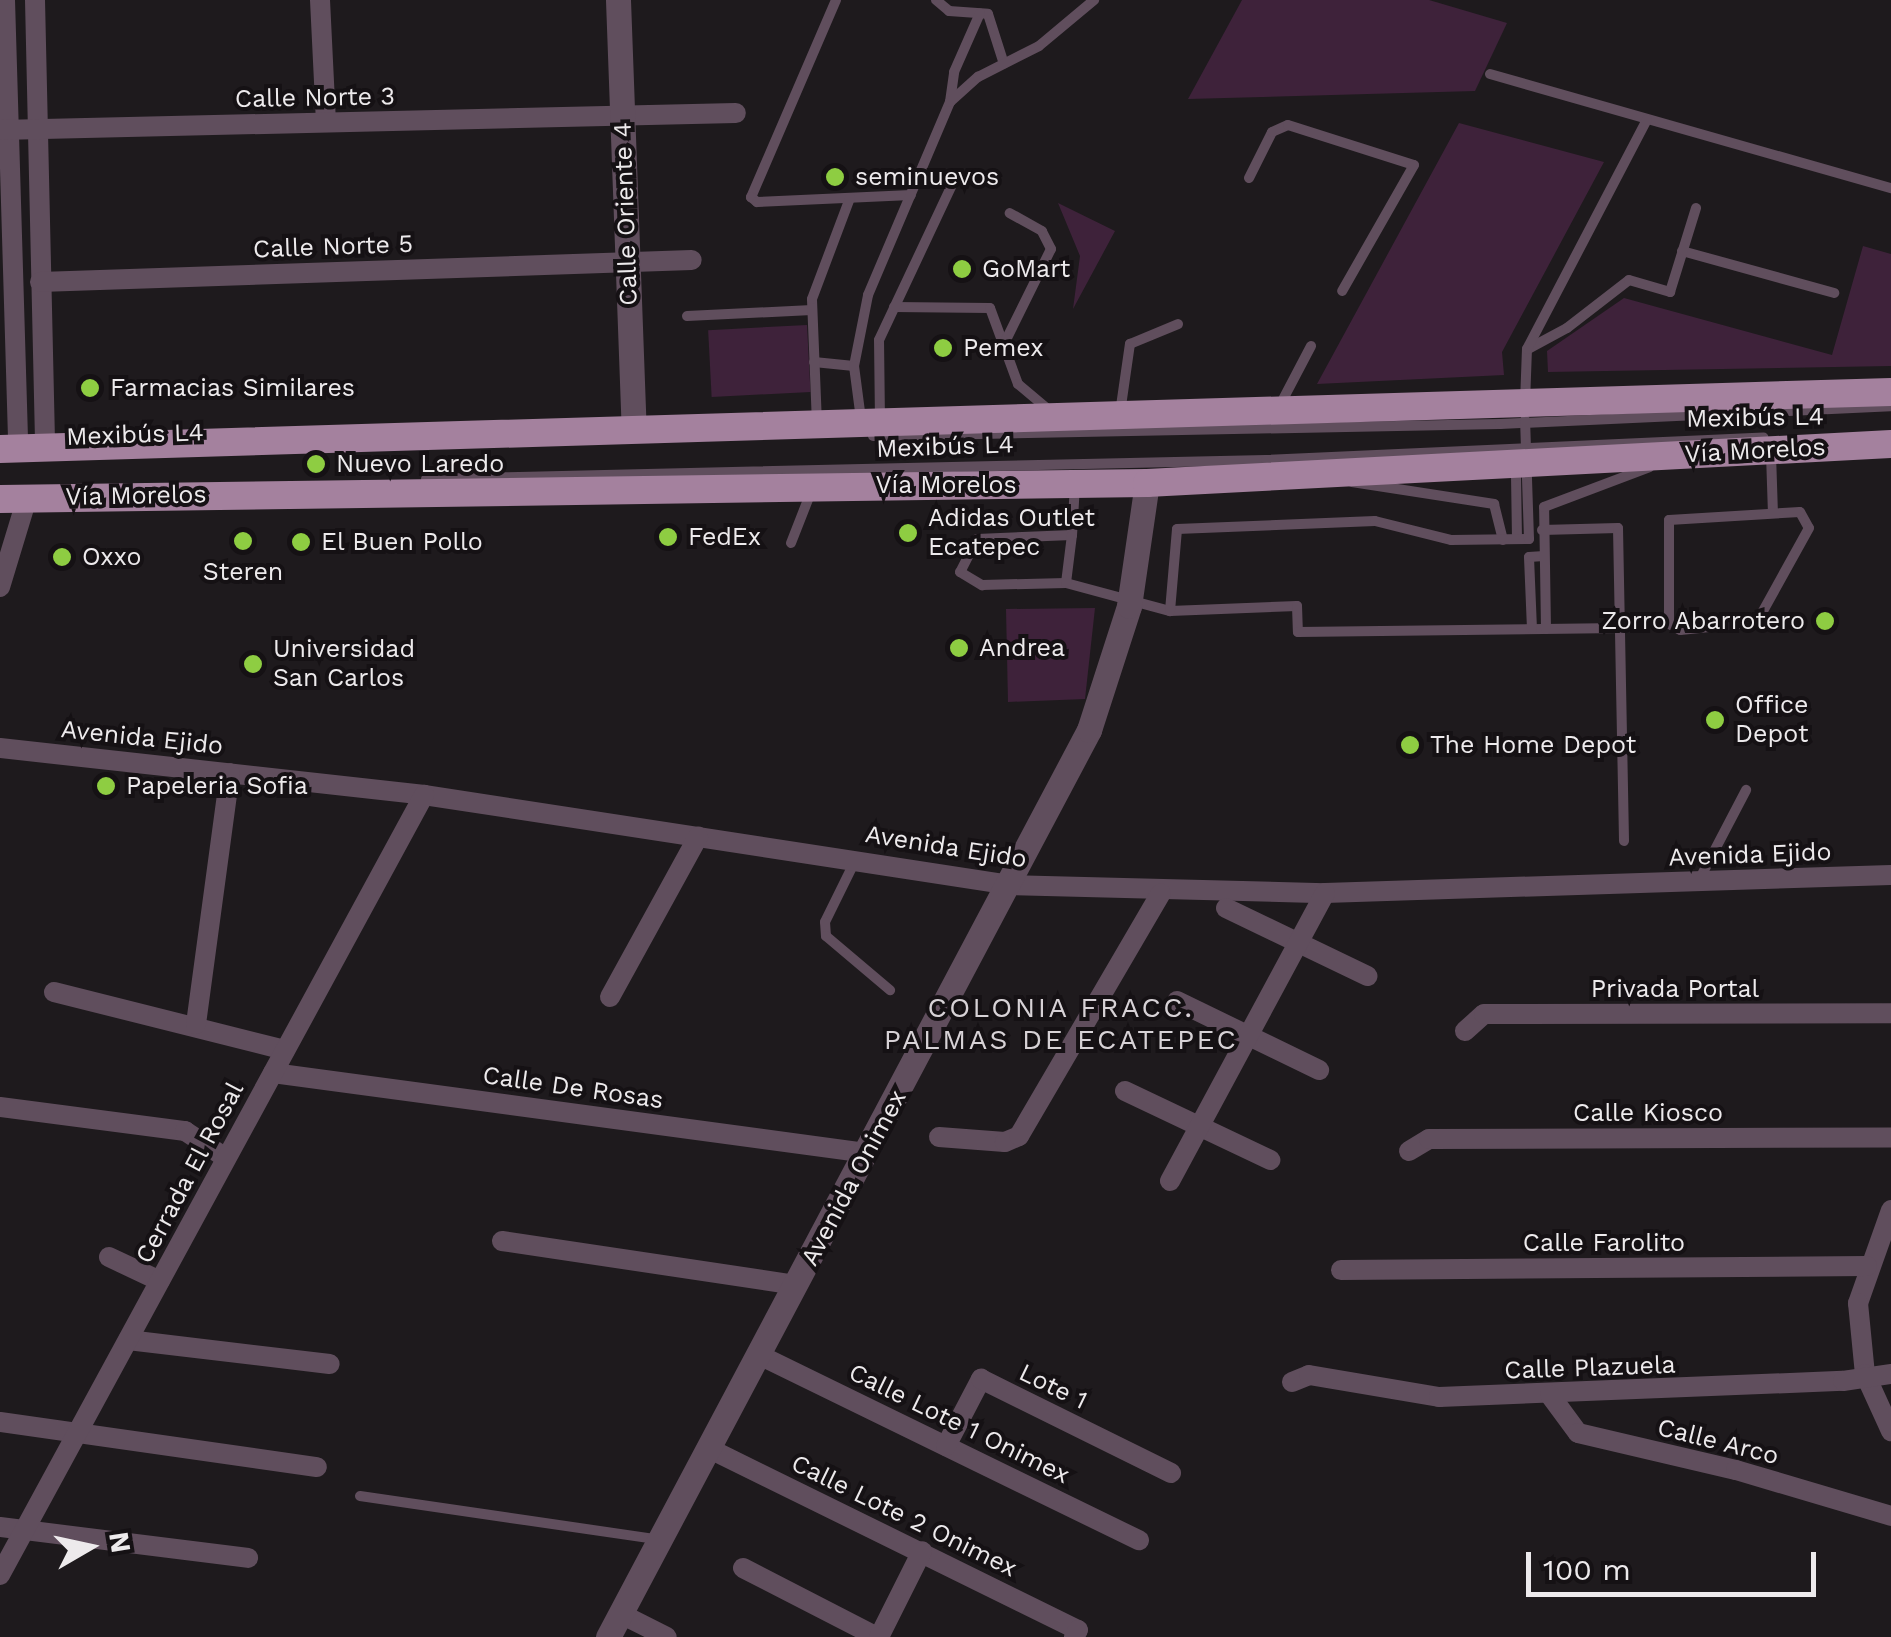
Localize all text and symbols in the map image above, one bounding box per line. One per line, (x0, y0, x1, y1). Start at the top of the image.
street label: Calle Norte 3 (235, 82, 395, 114)
street label: Calle Oriente 4 (608, 122, 644, 306)
place label: seminuevos (855, 162, 999, 192)
marker: seminuevos (824, 166, 846, 188)
street label: Calle Norte 5 (252, 229, 414, 265)
place label: GoMart (982, 254, 1070, 284)
marker: GoMart (951, 258, 973, 280)
place label: Pemex (963, 333, 1044, 363)
marker: Pemex (932, 337, 954, 359)
place label: Farmacias Similares (110, 373, 355, 403)
marker: Farmacias Similares (79, 377, 101, 399)
street label: Mexibús L4 (1686, 402, 1824, 434)
street label: Mexibús L4 (66, 418, 204, 452)
street label: Mexibús L4 (876, 430, 1014, 464)
street label: Vía Morelos (1683, 432, 1827, 470)
place label: Nuevo Laredo (336, 449, 504, 479)
marker: Nuevo Laredo (305, 453, 327, 475)
street label: Vía Morelos (875, 470, 1017, 500)
street label: Vía Morelos (65, 480, 207, 512)
place label: Adidas Outlet Ecatepec (928, 504, 1095, 563)
place label: FedEx (688, 522, 761, 552)
marker: Adidas Outlet Ecatepec (897, 522, 919, 544)
marker: FedEx (657, 526, 679, 548)
place label: El Buen Pollo (321, 527, 484, 557)
marker: Steren (232, 530, 254, 552)
marker: El Buen Pollo (290, 531, 312, 553)
place label: Oxxo (82, 542, 141, 572)
marker: Oxxo (51, 546, 73, 568)
place label: Steren (203, 557, 283, 587)
place label: Zorro Abarrotero (1601, 606, 1805, 636)
marker: Zorro Abarrotero (1814, 610, 1836, 632)
place label: Andrea (979, 633, 1065, 663)
place label: Universidad San Carlos (273, 635, 415, 694)
marker: Andrea (948, 637, 970, 659)
marker: Universidad San Carlos (242, 653, 264, 675)
place label: Office Depot (1735, 691, 1808, 750)
marker: Office Depot (1704, 709, 1726, 731)
street label: Avenida Ejido (59, 715, 225, 761)
place label: The Home Depot (1430, 730, 1636, 760)
marker: The Home Depot (1399, 734, 1421, 756)
place label: Papeleria Sofia (126, 771, 309, 801)
marker: Papeleria Sofia (95, 775, 117, 797)
street label: Avenida Ejido (863, 819, 1029, 875)
street label: Avenida Ejido (1668, 837, 1832, 873)
street label: Privada Portal (1590, 974, 1760, 1004)
district label: COLONIA FRACC. PALMAS DE ECATEPEC (884, 991, 1238, 1057)
street label: Calle De Rosas (481, 1060, 665, 1116)
street label: Cerrada El Rosal (129, 1077, 251, 1269)
street label: Avenida Onimex (795, 1085, 913, 1271)
street label: Calle Kiosco (1573, 1098, 1723, 1128)
street label: Calle Farolito (1523, 1228, 1685, 1258)
street label: Calle Plazuela (1504, 1350, 1676, 1386)
street label: Calle Lote 1 Onimex (843, 1357, 1075, 1491)
street label: Lote 1 (1014, 1358, 1092, 1416)
street label: Calle Arco (1654, 1412, 1782, 1472)
street label: Calle Lote 2 Onimex (786, 1448, 1022, 1584)
north arrow (40, 1497, 140, 1597)
text: N (102, 1529, 138, 1555)
scale bar (1531, 1532, 1821, 1594)
text: 100 m (1543, 1552, 1631, 1587)

